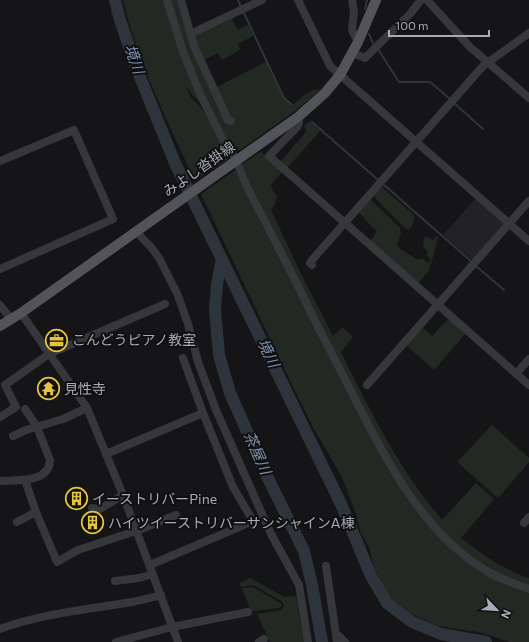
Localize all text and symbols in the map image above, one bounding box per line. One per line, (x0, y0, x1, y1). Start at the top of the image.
scale bar (389, 12, 489, 38)
text: 100 m (395, 18, 429, 32)
water label: 境川 (122, 42, 149, 78)
street label: みよし沓掛線 (159, 138, 238, 200)
office icon: こんどうピアノ教室 (44, 327, 70, 353)
place label: こんどうピアノ教室 (72, 331, 196, 348)
water label: 境川 (254, 335, 284, 372)
temple icon: 見性寺 (36, 376, 62, 402)
place label: 見性寺 (64, 380, 106, 397)
water label: 茶屋川 (241, 428, 276, 479)
building icon: イーストリバーPine (63, 486, 89, 512)
place label: イーストリバーPine (92, 490, 217, 507)
building icon: ハイツイーストリバーサンシャインA棟 (80, 510, 106, 536)
place label: ハイツイーストリバーサンシャインA棟 (108, 514, 354, 531)
north arrow (477, 590, 517, 630)
text: N (499, 608, 514, 621)

